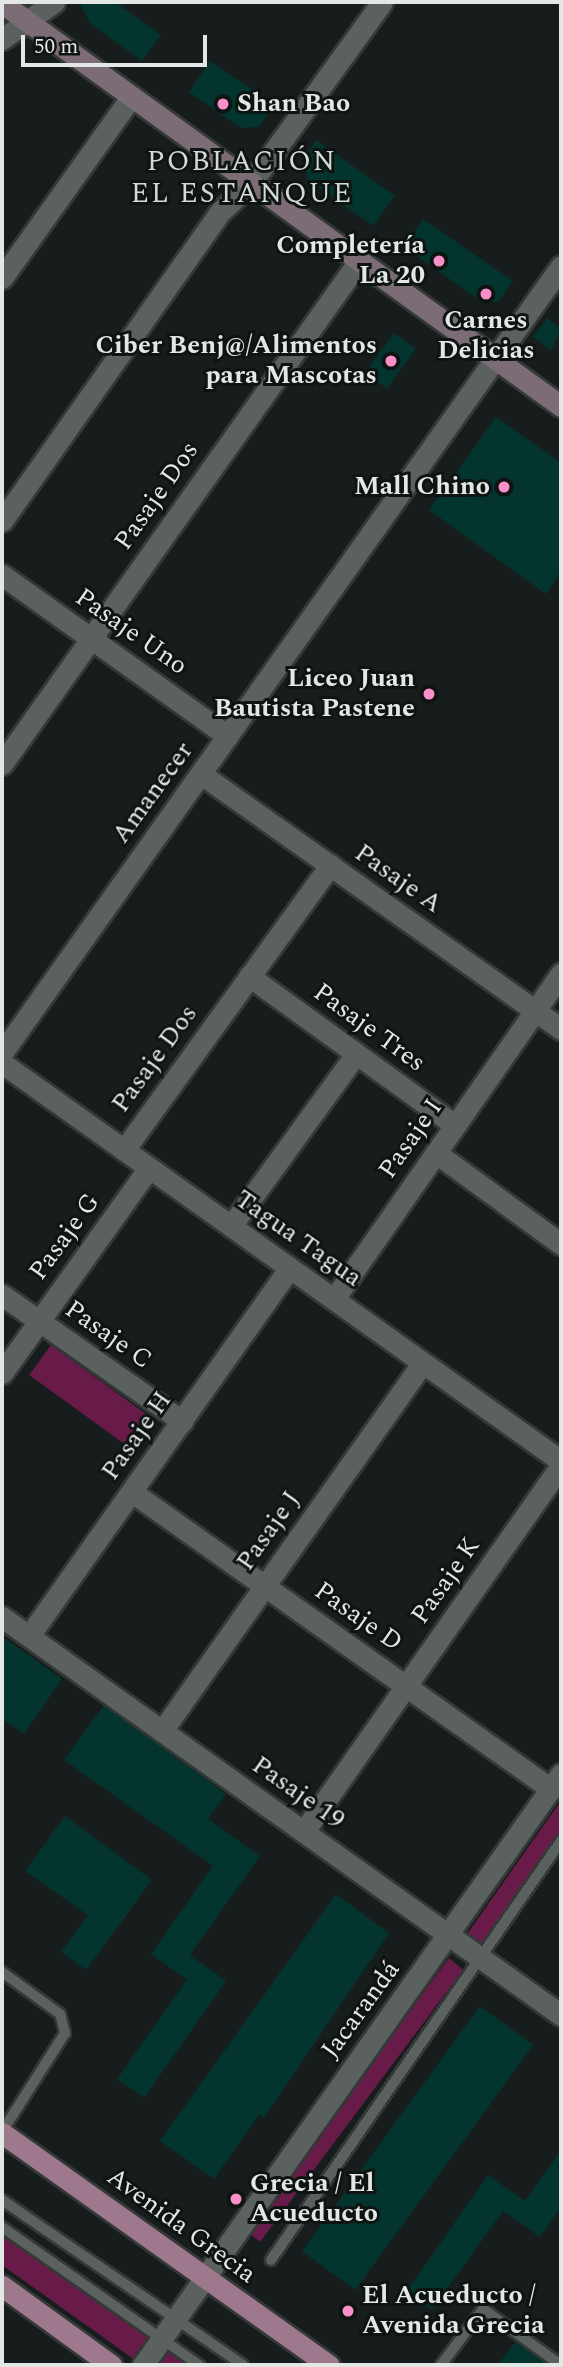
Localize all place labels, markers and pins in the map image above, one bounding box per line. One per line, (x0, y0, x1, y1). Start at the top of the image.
place label: Shan Bao (237, 88, 350, 120)
marker: Shan Bao (215, 96, 231, 112)
place label: Completería La 20 (276, 230, 425, 292)
marker: Completería La 20 (431, 253, 447, 269)
marker: Carnes Delicias (478, 286, 494, 302)
place label: Carnes Delicias (437, 305, 535, 366)
place label: Ciber Benj@/Alimentos para Mascotas (95, 330, 377, 392)
marker: Ciber Benj@/Alimentos para Mascotas (383, 353, 399, 369)
place label: Mall Chino (354, 471, 490, 503)
marker: Mall Chino (496, 479, 512, 495)
place label: Liceo Juan Bautista Pastene (214, 663, 415, 724)
marker: Liceo Juan Bautista Pastene (421, 686, 437, 702)
place label: Grecia / El Acueducto (250, 2168, 378, 2230)
marker: Grecia / El Acueducto (228, 2191, 244, 2207)
place label: El Acueducto / Avenida Grecia (362, 2280, 545, 2342)
marker: El Acueducto / Avenida Grecia (340, 2303, 356, 2319)

